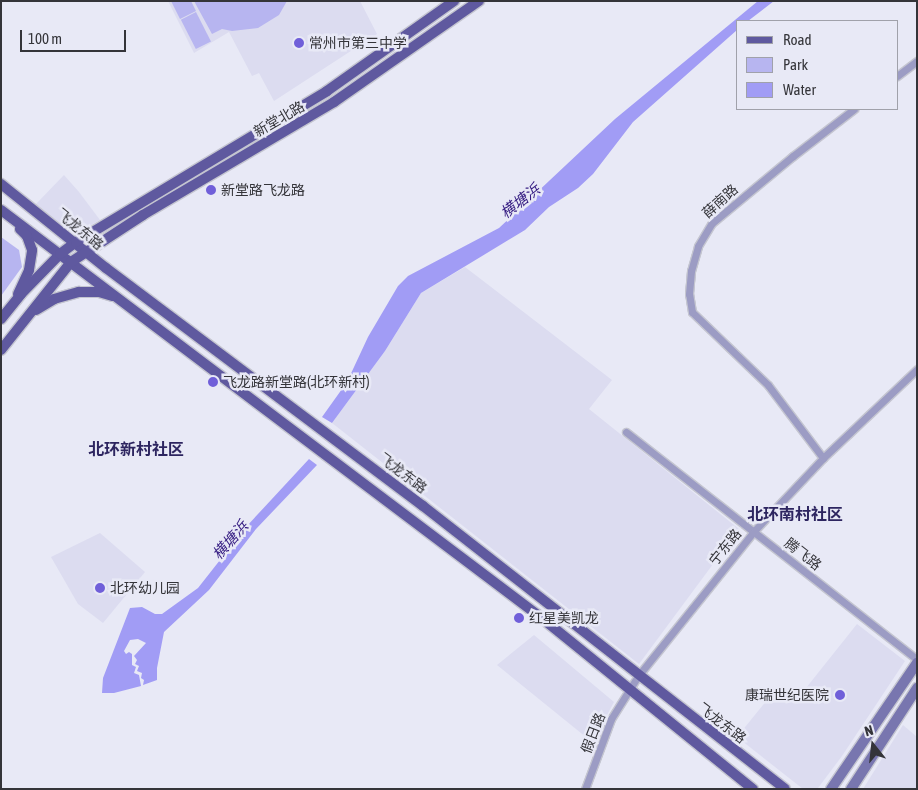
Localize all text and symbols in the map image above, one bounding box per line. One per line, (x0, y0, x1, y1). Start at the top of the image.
scale bar (22, 20, 129, 52)
legend (736, 20, 898, 110)
text: 100 m (28, 30, 62, 47)
text: Road (783, 31, 812, 48)
place label: 常州市第三中学 (309, 35, 407, 51)
marker: 常州市第三中学 (293, 37, 305, 49)
text: Park (783, 56, 808, 73)
text: Water (783, 81, 816, 98)
street label: 新堂北路 (251, 98, 307, 140)
water label: 横塘浜 (497, 180, 543, 222)
street label: 薛南路 (699, 181, 741, 221)
place label: 新堂路飞龙路 (221, 182, 305, 198)
marker: 新堂路飞龙路 (205, 184, 217, 196)
street label: 飞龙东路 (53, 205, 107, 253)
place label: 飞龙路新堂路(北环新村) (223, 374, 370, 390)
marker: 飞龙路新堂路(北环新村) (207, 376, 219, 388)
district label: 北环新村社区 (88, 439, 184, 459)
street label: 飞龙东路 (376, 449, 430, 497)
district label: 北环南村社区 (747, 504, 843, 524)
water label: 横塘浜 (208, 517, 252, 563)
street label: 宁东路 (705, 525, 745, 569)
street label: 腾飞路 (781, 534, 825, 574)
place label: 北环幼儿园 (110, 580, 180, 596)
marker: 北环幼儿园 (94, 582, 106, 594)
place label: 红星美凯龙 (529, 610, 599, 626)
marker: 红星美凯龙 (513, 612, 525, 624)
place label: 康瑞世纪医院 (745, 687, 829, 703)
marker: 康瑞世纪医院 (833, 688, 847, 702)
street label: 飞龙东路 (695, 699, 749, 747)
street label: 假日路 (578, 710, 608, 756)
north arrow (848, 720, 898, 770)
text: N (863, 722, 875, 739)

